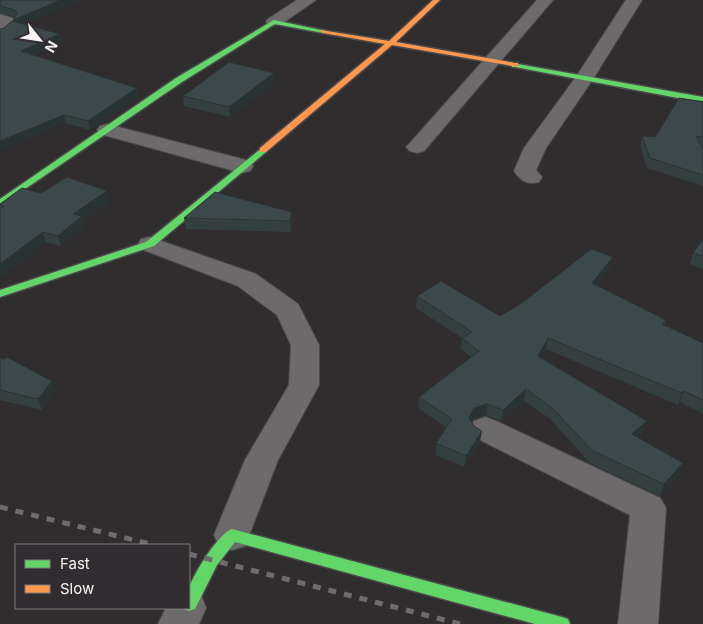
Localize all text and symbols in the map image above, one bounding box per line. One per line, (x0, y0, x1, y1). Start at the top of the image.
north arrow (15, 15, 65, 65)
text: N (42, 38, 62, 56)
legend (15, 544, 190, 609)
text: Fast (60, 554, 90, 573)
text: Slow (60, 579, 94, 598)

